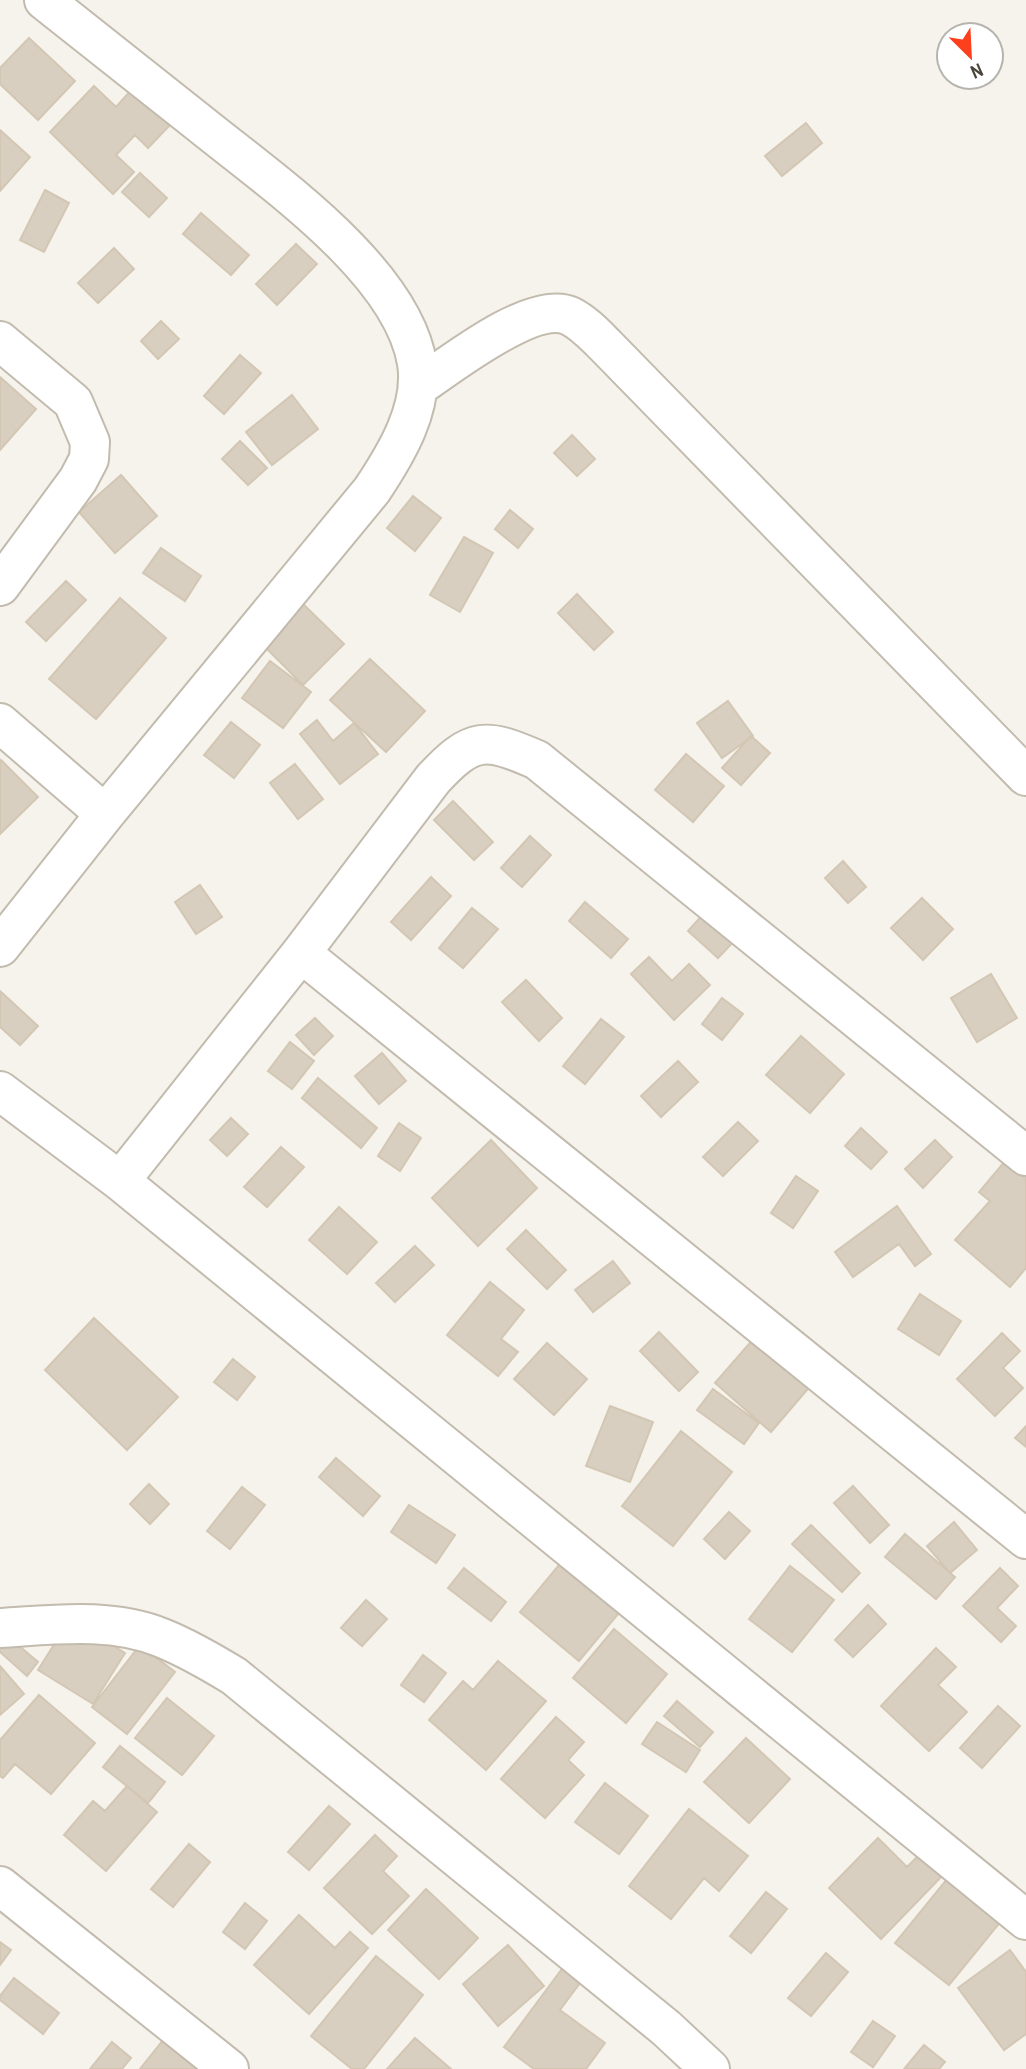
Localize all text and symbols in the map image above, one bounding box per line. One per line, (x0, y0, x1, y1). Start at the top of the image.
north arrow (935, 21, 1005, 91)
text: N (966, 57, 987, 86)

